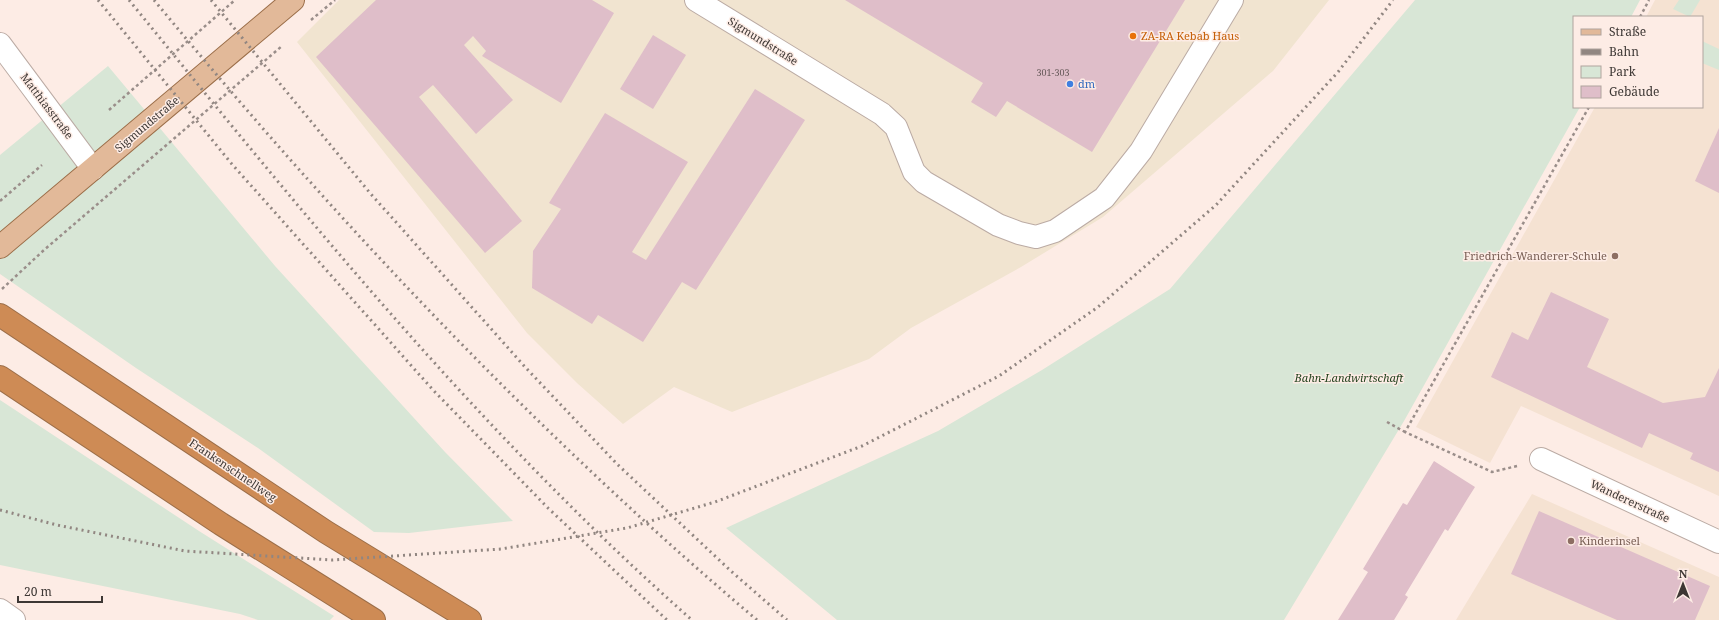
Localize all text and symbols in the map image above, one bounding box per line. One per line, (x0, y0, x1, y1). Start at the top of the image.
street label: Sigmundstraße (726, 13, 801, 68)
legend (1573, 16, 1703, 108)
text: Straße (1609, 23, 1646, 40)
place label: ZA-RA Kebab Haus (1141, 28, 1239, 43)
marker: ZA-RA Kebab Haus (1128, 31, 1138, 41)
text: Bahn (1609, 43, 1639, 60)
text: Park (1609, 63, 1637, 80)
house number: 301-303 (1037, 66, 1069, 79)
street label: Matthiasstraße (18, 70, 77, 142)
place label: dm (1078, 76, 1096, 91)
marker: dm (1065, 79, 1075, 89)
text: Gebäude (1609, 83, 1660, 100)
street label: Sigmundstraße (111, 92, 182, 155)
place label: Friedrich-Wanderer-Schule (1464, 248, 1607, 263)
marker: Friedrich-Wanderer-Schule (1610, 251, 1620, 261)
park label: Bahn-Landwirtschaft (1294, 370, 1404, 385)
street label: Frankenschnellweg (187, 435, 280, 504)
street label: Wandererstraße (1588, 476, 1672, 526)
place label: Kinderinsel (1579, 533, 1641, 548)
marker: Kinderinsel (1566, 536, 1576, 546)
north arrow (1663, 564, 1703, 604)
text: N (1679, 566, 1688, 581)
scale bar (18, 578, 102, 604)
text: 20 m (24, 583, 52, 600)

